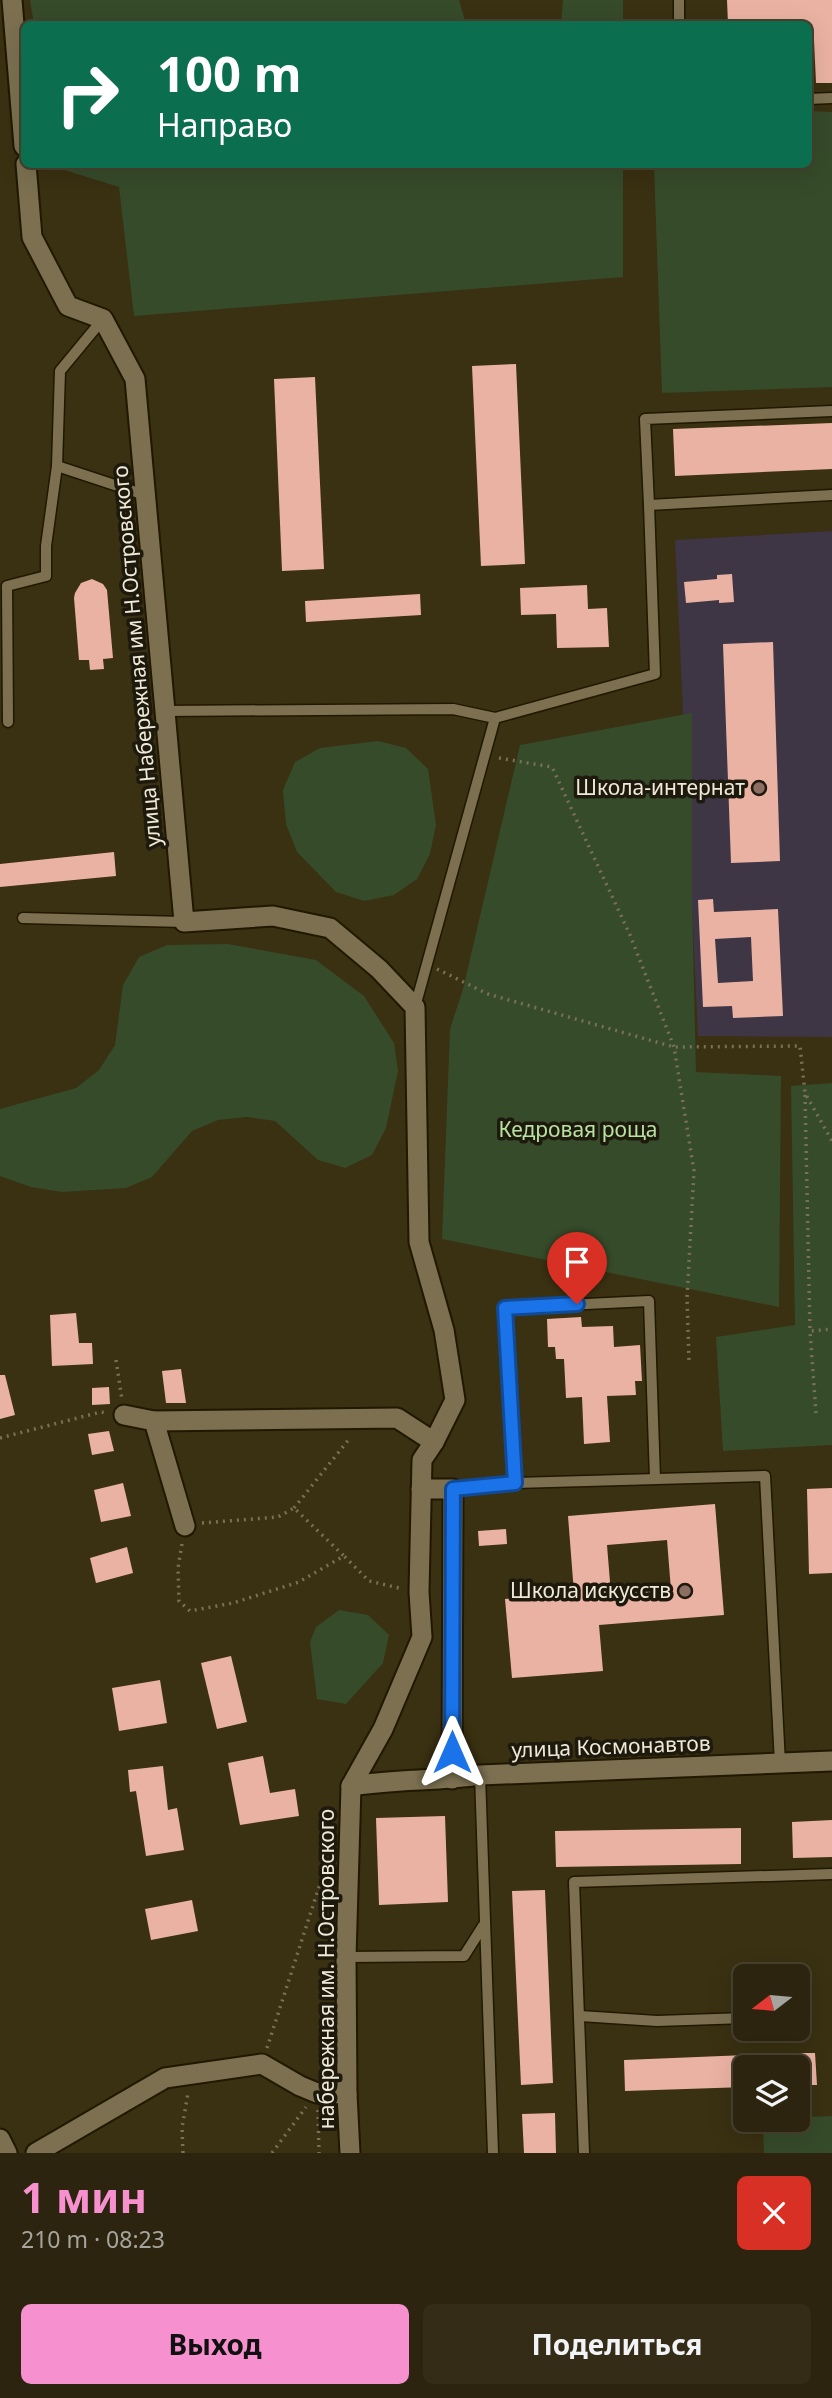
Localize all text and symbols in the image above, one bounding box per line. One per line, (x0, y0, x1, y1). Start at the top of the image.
text: 100 m (157, 40, 302, 106)
icon: right (42, 49, 133, 140)
text: Направо (157, 103, 292, 146)
street label: улица Набережная им Н.Островского (105, 464, 167, 848)
place label: Школа-интернат (575, 773, 745, 801)
marker: Школа-интернат (751, 780, 767, 796)
park label: Кедровая роща (499, 1115, 657, 1143)
pin (547, 1232, 607, 1304)
icon: arrive (558, 1243, 596, 1281)
place label: Школа искусcтв (510, 1576, 671, 1604)
marker: Школа искусcтв (677, 1583, 693, 1599)
position arrow (415, 1715, 489, 1789)
street label: улица Космонавтов (511, 1729, 711, 1763)
street label: набережная им. Н.Островского (312, 1809, 340, 2129)
north arrow (733, 1964, 810, 2040)
map controls (733, 1964, 810, 2132)
button: layers (733, 2055, 810, 2132)
text: 1 мин (21, 2168, 147, 2225)
button: close (737, 2176, 811, 2250)
text: 210 m · 08:23 (21, 2223, 165, 2255)
button: Выход (21, 2304, 409, 2384)
button: Поделиться (423, 2304, 811, 2384)

